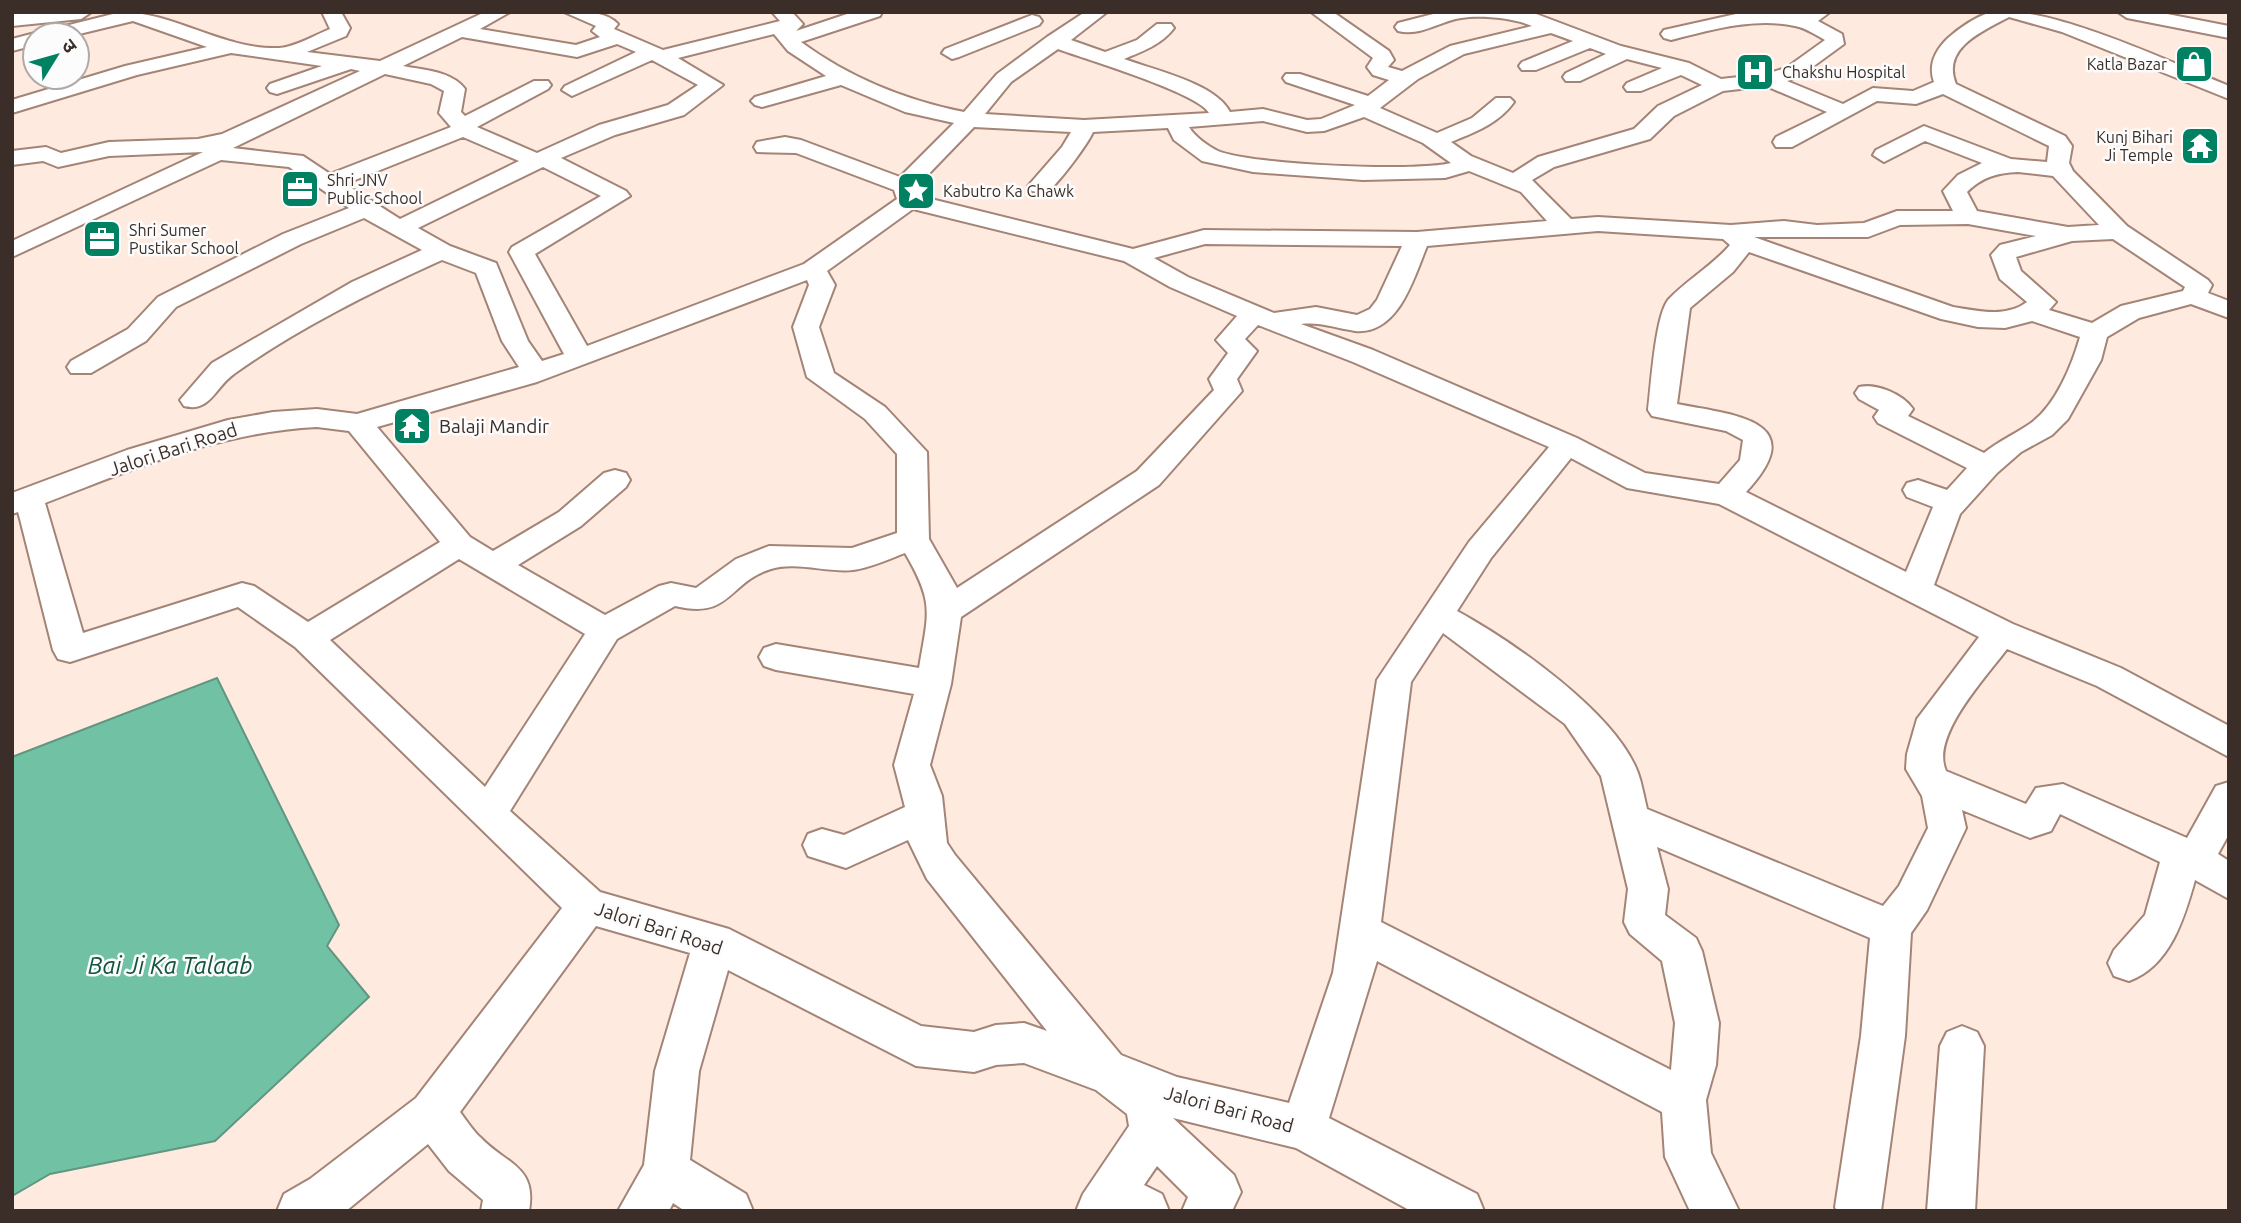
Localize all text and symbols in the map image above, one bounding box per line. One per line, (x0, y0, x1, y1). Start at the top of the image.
north arrow (21, 21, 91, 91)
text: उ (57, 35, 82, 58)
shop icon: Katla Bazar (2173, 43, 2215, 85)
hospital icon: Chakshu Hospital (1734, 51, 1776, 93)
place label: Katla Bazar (2087, 55, 2167, 73)
place label: Chakshu Hospital (1782, 63, 1906, 81)
temple icon: Kunj Bihari Ji Temple (2179, 125, 2221, 167)
place label: Kunj Bihari Ji Temple (2096, 128, 2173, 164)
office icon: Shri JNV Public School (279, 168, 321, 210)
place icon: Kabutro Ka Chawk (895, 170, 937, 212)
place label: Shri JNV Public School (327, 171, 422, 207)
place label: Kabutro Ka Chawk (943, 182, 1074, 200)
office icon: Shri Sumer Pustikar School (81, 218, 123, 260)
place label: Shri Sumer Pustikar School (129, 221, 239, 257)
temple icon: Balaji Mandir (391, 405, 433, 447)
place label: Balaji Mandir (439, 415, 549, 437)
street label: Jalori Bari Road (106, 418, 240, 480)
street label: Jalori Bari Road (592, 897, 726, 959)
water label: Bai Ji Ka Talaab (88, 952, 252, 979)
street label: Jalori Bari Road (1162, 1081, 1296, 1137)

